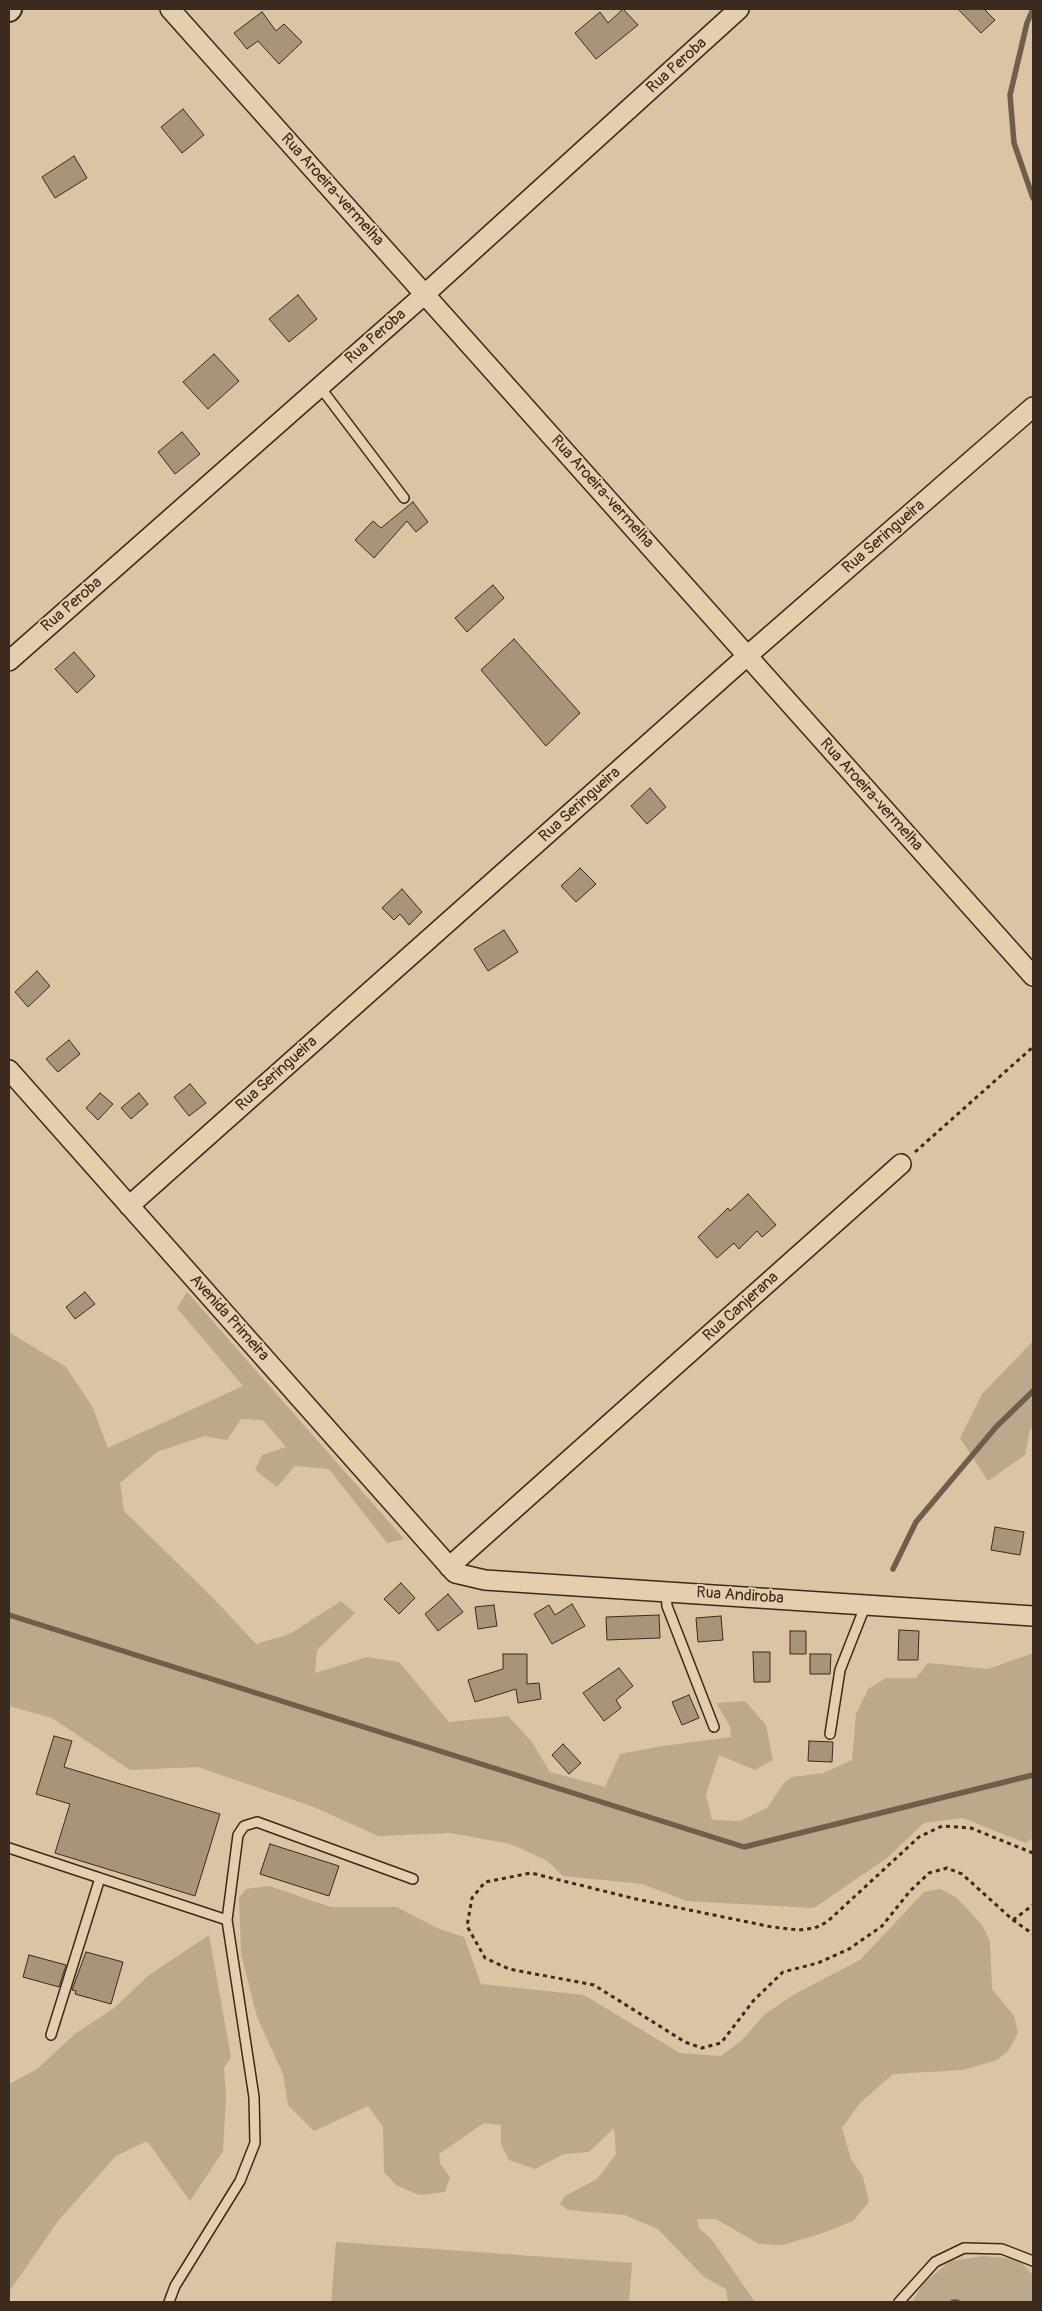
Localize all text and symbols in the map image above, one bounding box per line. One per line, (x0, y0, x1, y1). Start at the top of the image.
street label: Rua Peroba (643, 34, 711, 98)
street label: Rua Aroeira-vermelha (276, 130, 388, 250)
street label: Rua Peroba (342, 305, 410, 369)
street label: Rua Aroeira-vermelha (546, 432, 658, 552)
street label: Rua Seringueira (839, 496, 929, 578)
street label: Rua Peroba (38, 573, 106, 637)
street label: Rua Aroeira-vermelha (815, 735, 927, 855)
street label: Rua Seringueira (535, 763, 625, 847)
street label: Rua Seringueira (232, 1032, 322, 1116)
street label: Rua Canjerana (699, 1268, 783, 1346)
street label: Avenida Primeira (185, 1271, 273, 1365)
street label: Rua Andiroba (696, 1583, 784, 1609)

